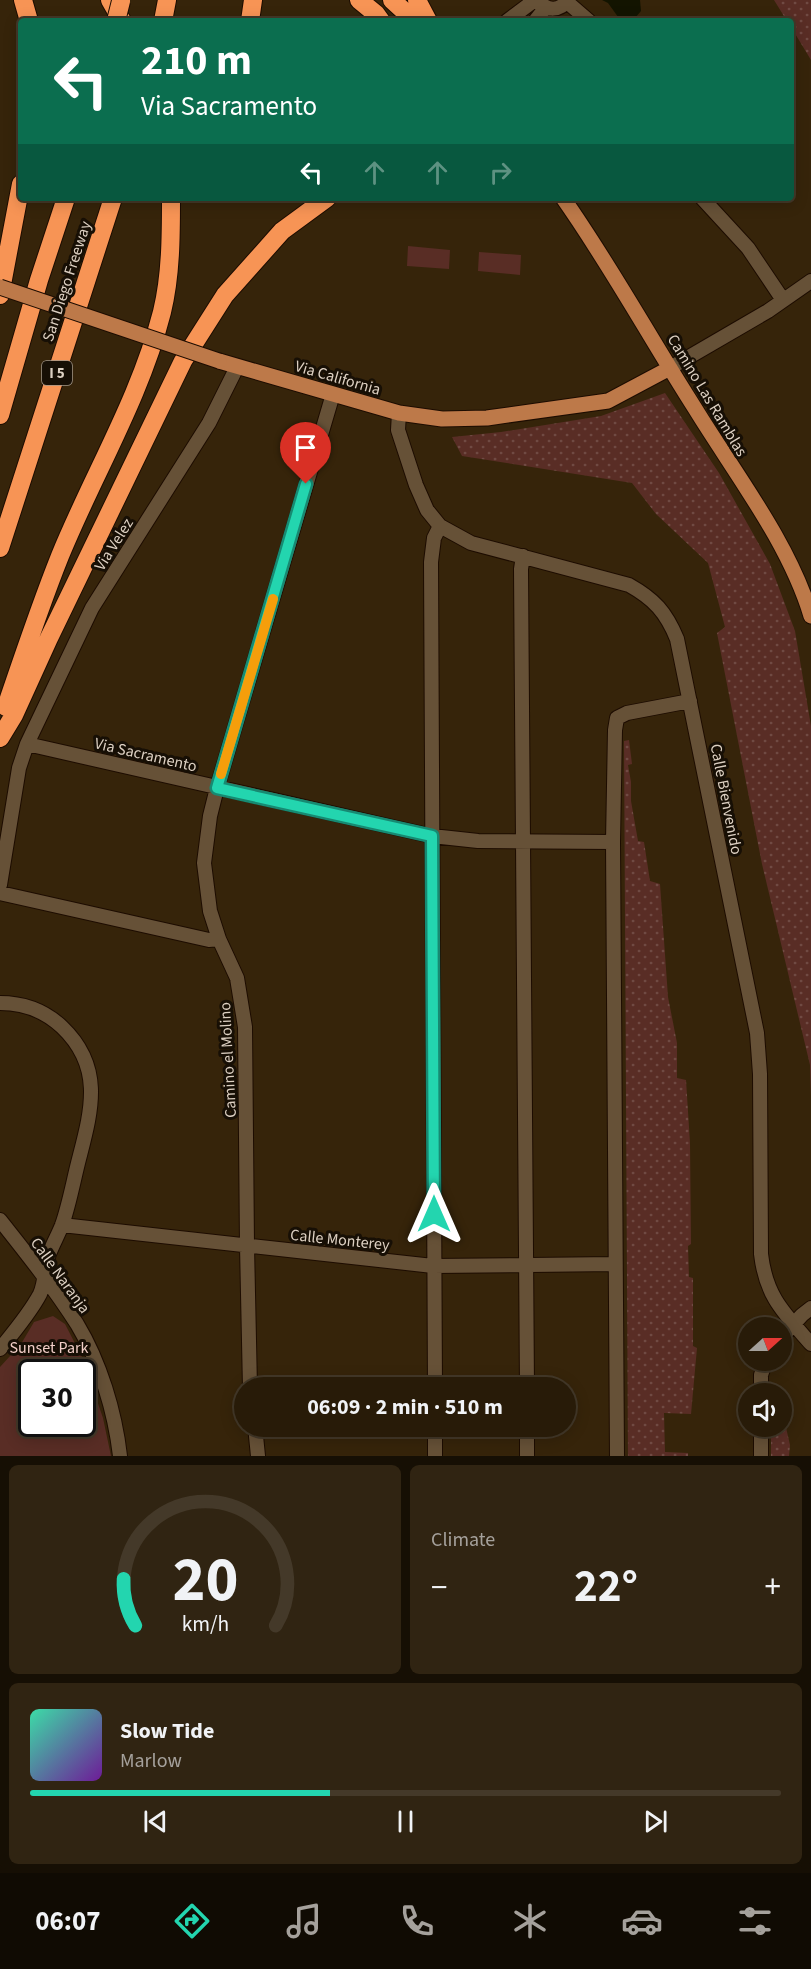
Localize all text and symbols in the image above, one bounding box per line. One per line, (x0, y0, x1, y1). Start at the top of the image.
text: 210 m (141, 31, 252, 91)
icon: left (42, 42, 120, 120)
text: Via Sacramento (141, 87, 317, 126)
icon: left (295, 156, 328, 189)
icon: ahead (358, 156, 391, 189)
icon: ahead (421, 156, 454, 189)
icon: right (484, 156, 517, 189)
street label: San Diego Freeway (37, 218, 97, 344)
street label: Camino Las Ramblas (662, 330, 752, 461)
street label: Via California (292, 355, 383, 401)
road number: I 5 (42, 361, 72, 385)
pin (280, 422, 331, 484)
icon: arrive (289, 431, 322, 464)
street label: Via Velez (89, 514, 139, 575)
street label: Via Sacramento (92, 733, 199, 777)
street label: Calle Bienvenido (705, 742, 748, 856)
street label: Camino el Molino (214, 1001, 242, 1118)
position arrow (402, 1182, 466, 1246)
street label: Calle Monterey (289, 1224, 391, 1256)
street label: Calle Naranja (25, 1233, 95, 1318)
north arrow (738, 1317, 792, 1371)
map controls (738, 1317, 792, 1437)
park label: Sunset Park (10, 1337, 89, 1359)
speed limit sign: 30 (18, 1359, 96, 1437)
button: sound (738, 1383, 792, 1437)
text: 06:09 · 2 min · 510 m (307, 1391, 503, 1423)
text: Climate (431, 1526, 495, 1554)
text: 20 (172, 1536, 238, 1625)
text: 22° (574, 1555, 638, 1619)
text: − (431, 1564, 447, 1611)
text: + (765, 1564, 781, 1611)
text: km/h (181, 1610, 229, 1641)
text: Slow Tide (120, 1715, 214, 1747)
text: Marlow (120, 1747, 182, 1775)
icon: previous (139, 1805, 172, 1838)
icon: pause (389, 1805, 422, 1838)
icon: next (639, 1805, 672, 1838)
icon: directions (171, 1900, 213, 1942)
icon: music (283, 1900, 325, 1942)
icon: phone (396, 1900, 438, 1942)
icon: climate (509, 1900, 551, 1942)
icon: car (621, 1900, 663, 1942)
icon: filters (734, 1900, 776, 1942)
text: 06:07 (35, 1902, 100, 1941)

